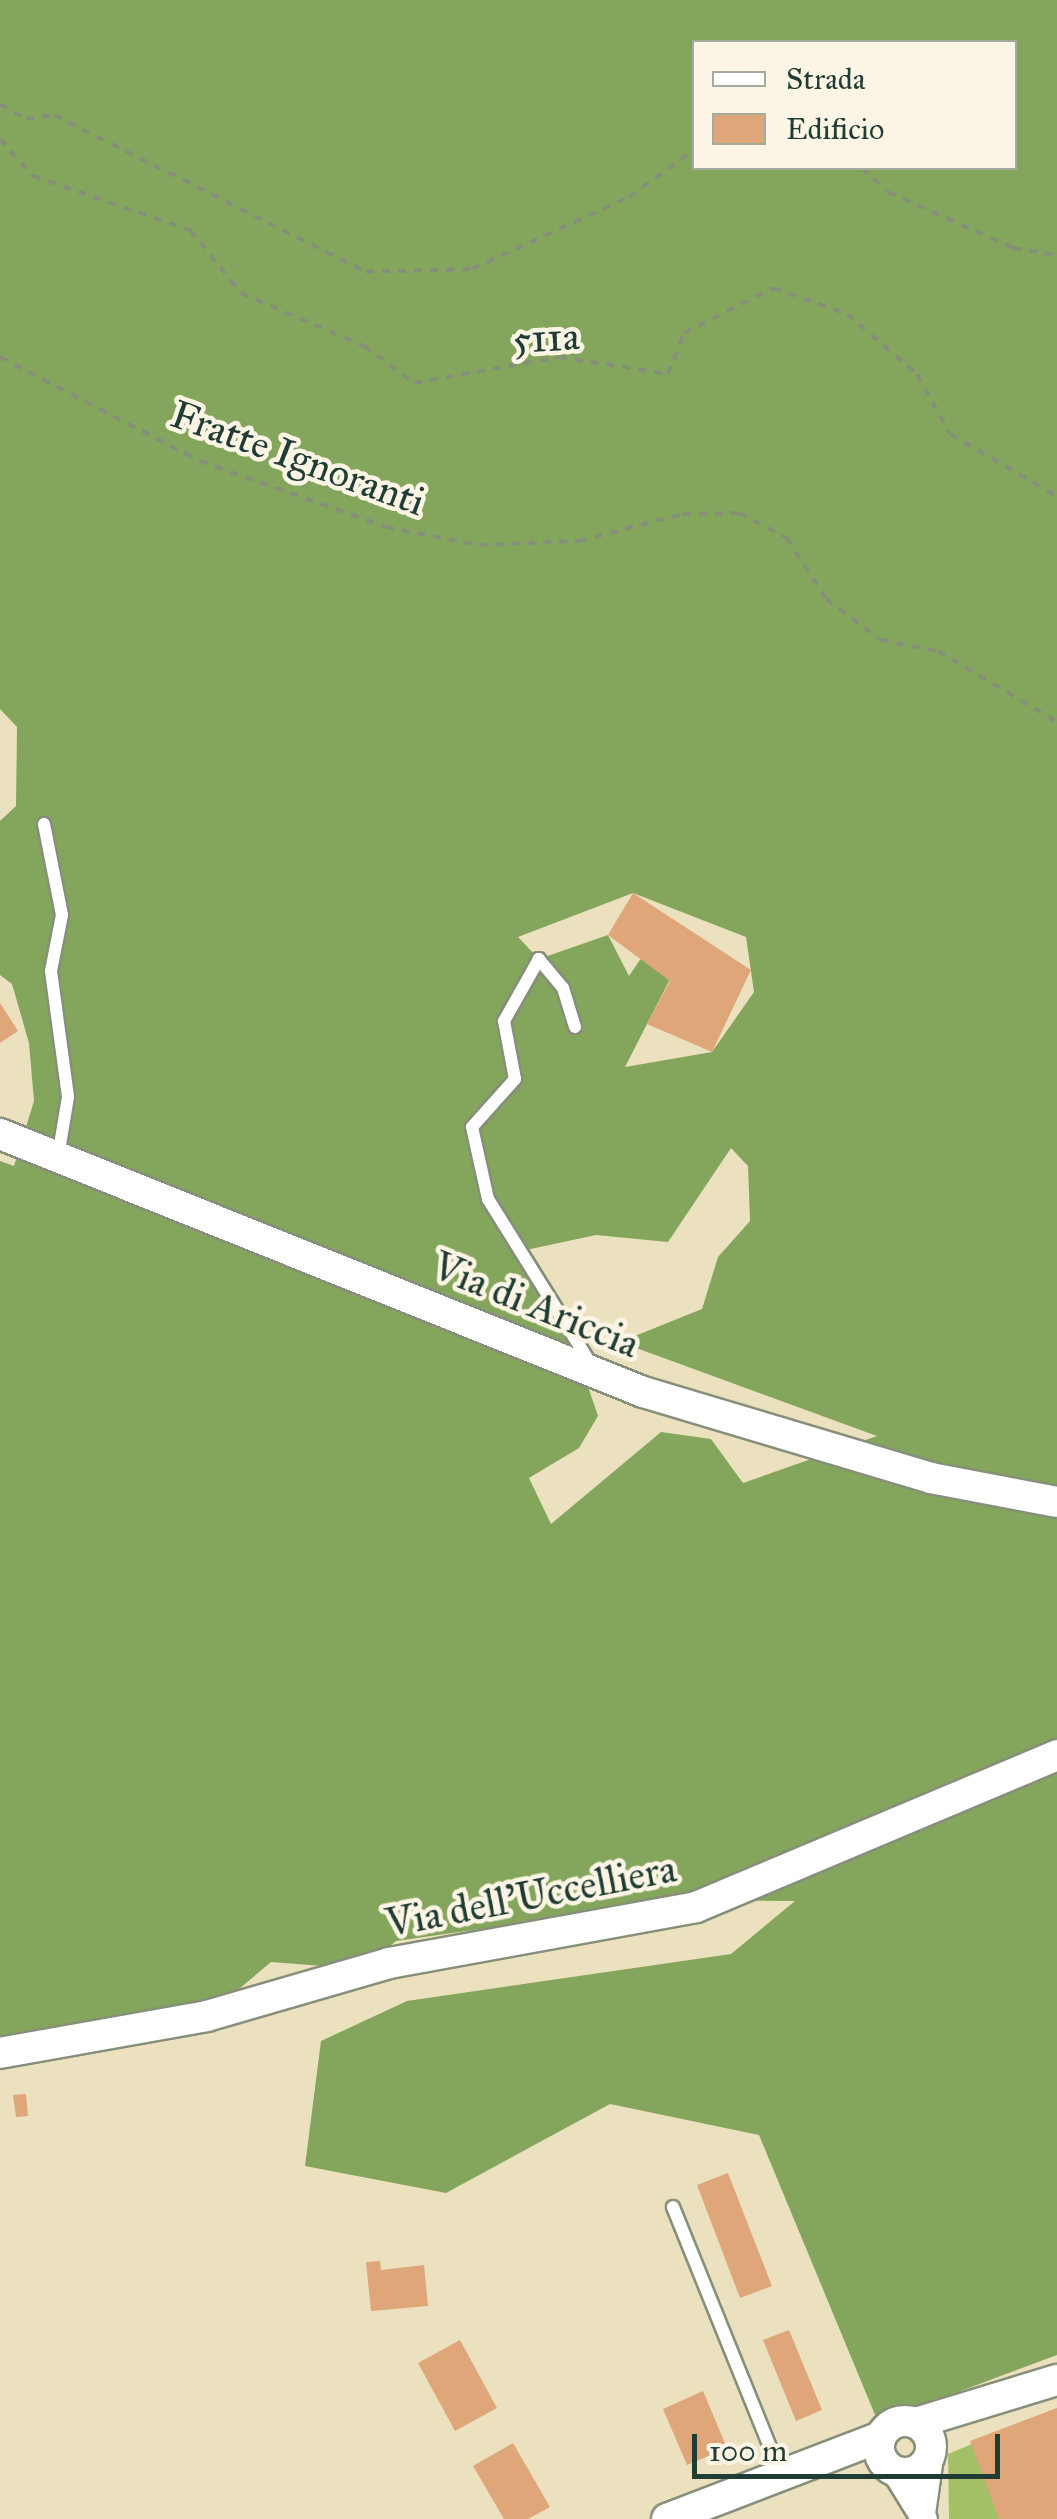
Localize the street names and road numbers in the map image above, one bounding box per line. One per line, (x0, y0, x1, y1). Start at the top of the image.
street label: 511a (511, 312, 581, 364)
street label: Fratte Ignoranti (165, 390, 431, 526)
street label: Via di Ariccia (426, 1242, 646, 1368)
street label: Via dell'Uccelliera (382, 1844, 680, 1948)

